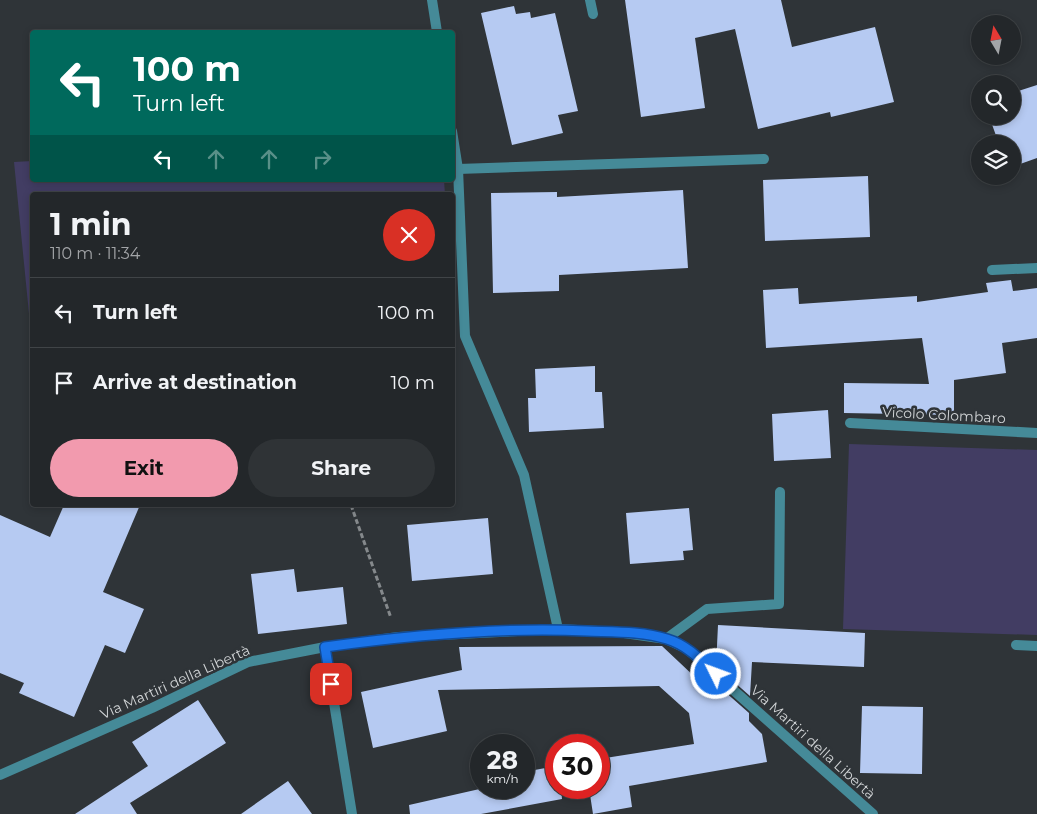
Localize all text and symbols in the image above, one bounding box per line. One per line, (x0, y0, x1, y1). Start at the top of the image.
north arrow (971, 15, 1021, 65)
map controls (971, 15, 1021, 185)
text: 100 m (133, 47, 241, 90)
icon: left (50, 50, 115, 115)
button: search (971, 75, 1021, 125)
text: Turn left (133, 90, 225, 117)
button: layers (971, 135, 1021, 185)
icon: left (149, 145, 177, 173)
icon: ahead (202, 145, 230, 173)
icon: ahead (255, 145, 283, 173)
icon: right (308, 145, 336, 173)
text: 1 min (50, 206, 131, 243)
button: close (383, 209, 435, 261)
text: 110 m · 11:34 (50, 244, 140, 263)
icon: left (50, 299, 78, 327)
text: Turn left (93, 301, 178, 324)
text: 100 m (378, 301, 435, 324)
icon: arrive (50, 369, 78, 397)
text: Arrive at destination (93, 371, 297, 394)
text: 10 m (390, 371, 435, 394)
street label: Vicolo Colombaro (882, 403, 1006, 427)
button: Exit (50, 439, 238, 497)
button: Share (248, 439, 435, 497)
street label: Via Martiri della Libertà (97, 641, 253, 723)
position arrow (689, 647, 741, 699)
pin (310, 663, 352, 705)
icon: arrive (317, 670, 345, 698)
street label: Via Martiri della Libertà (747, 681, 879, 803)
speed limit sign: 30 (545, 734, 610, 799)
text: 28 (487, 745, 518, 775)
text: km/h (486, 771, 519, 786)

